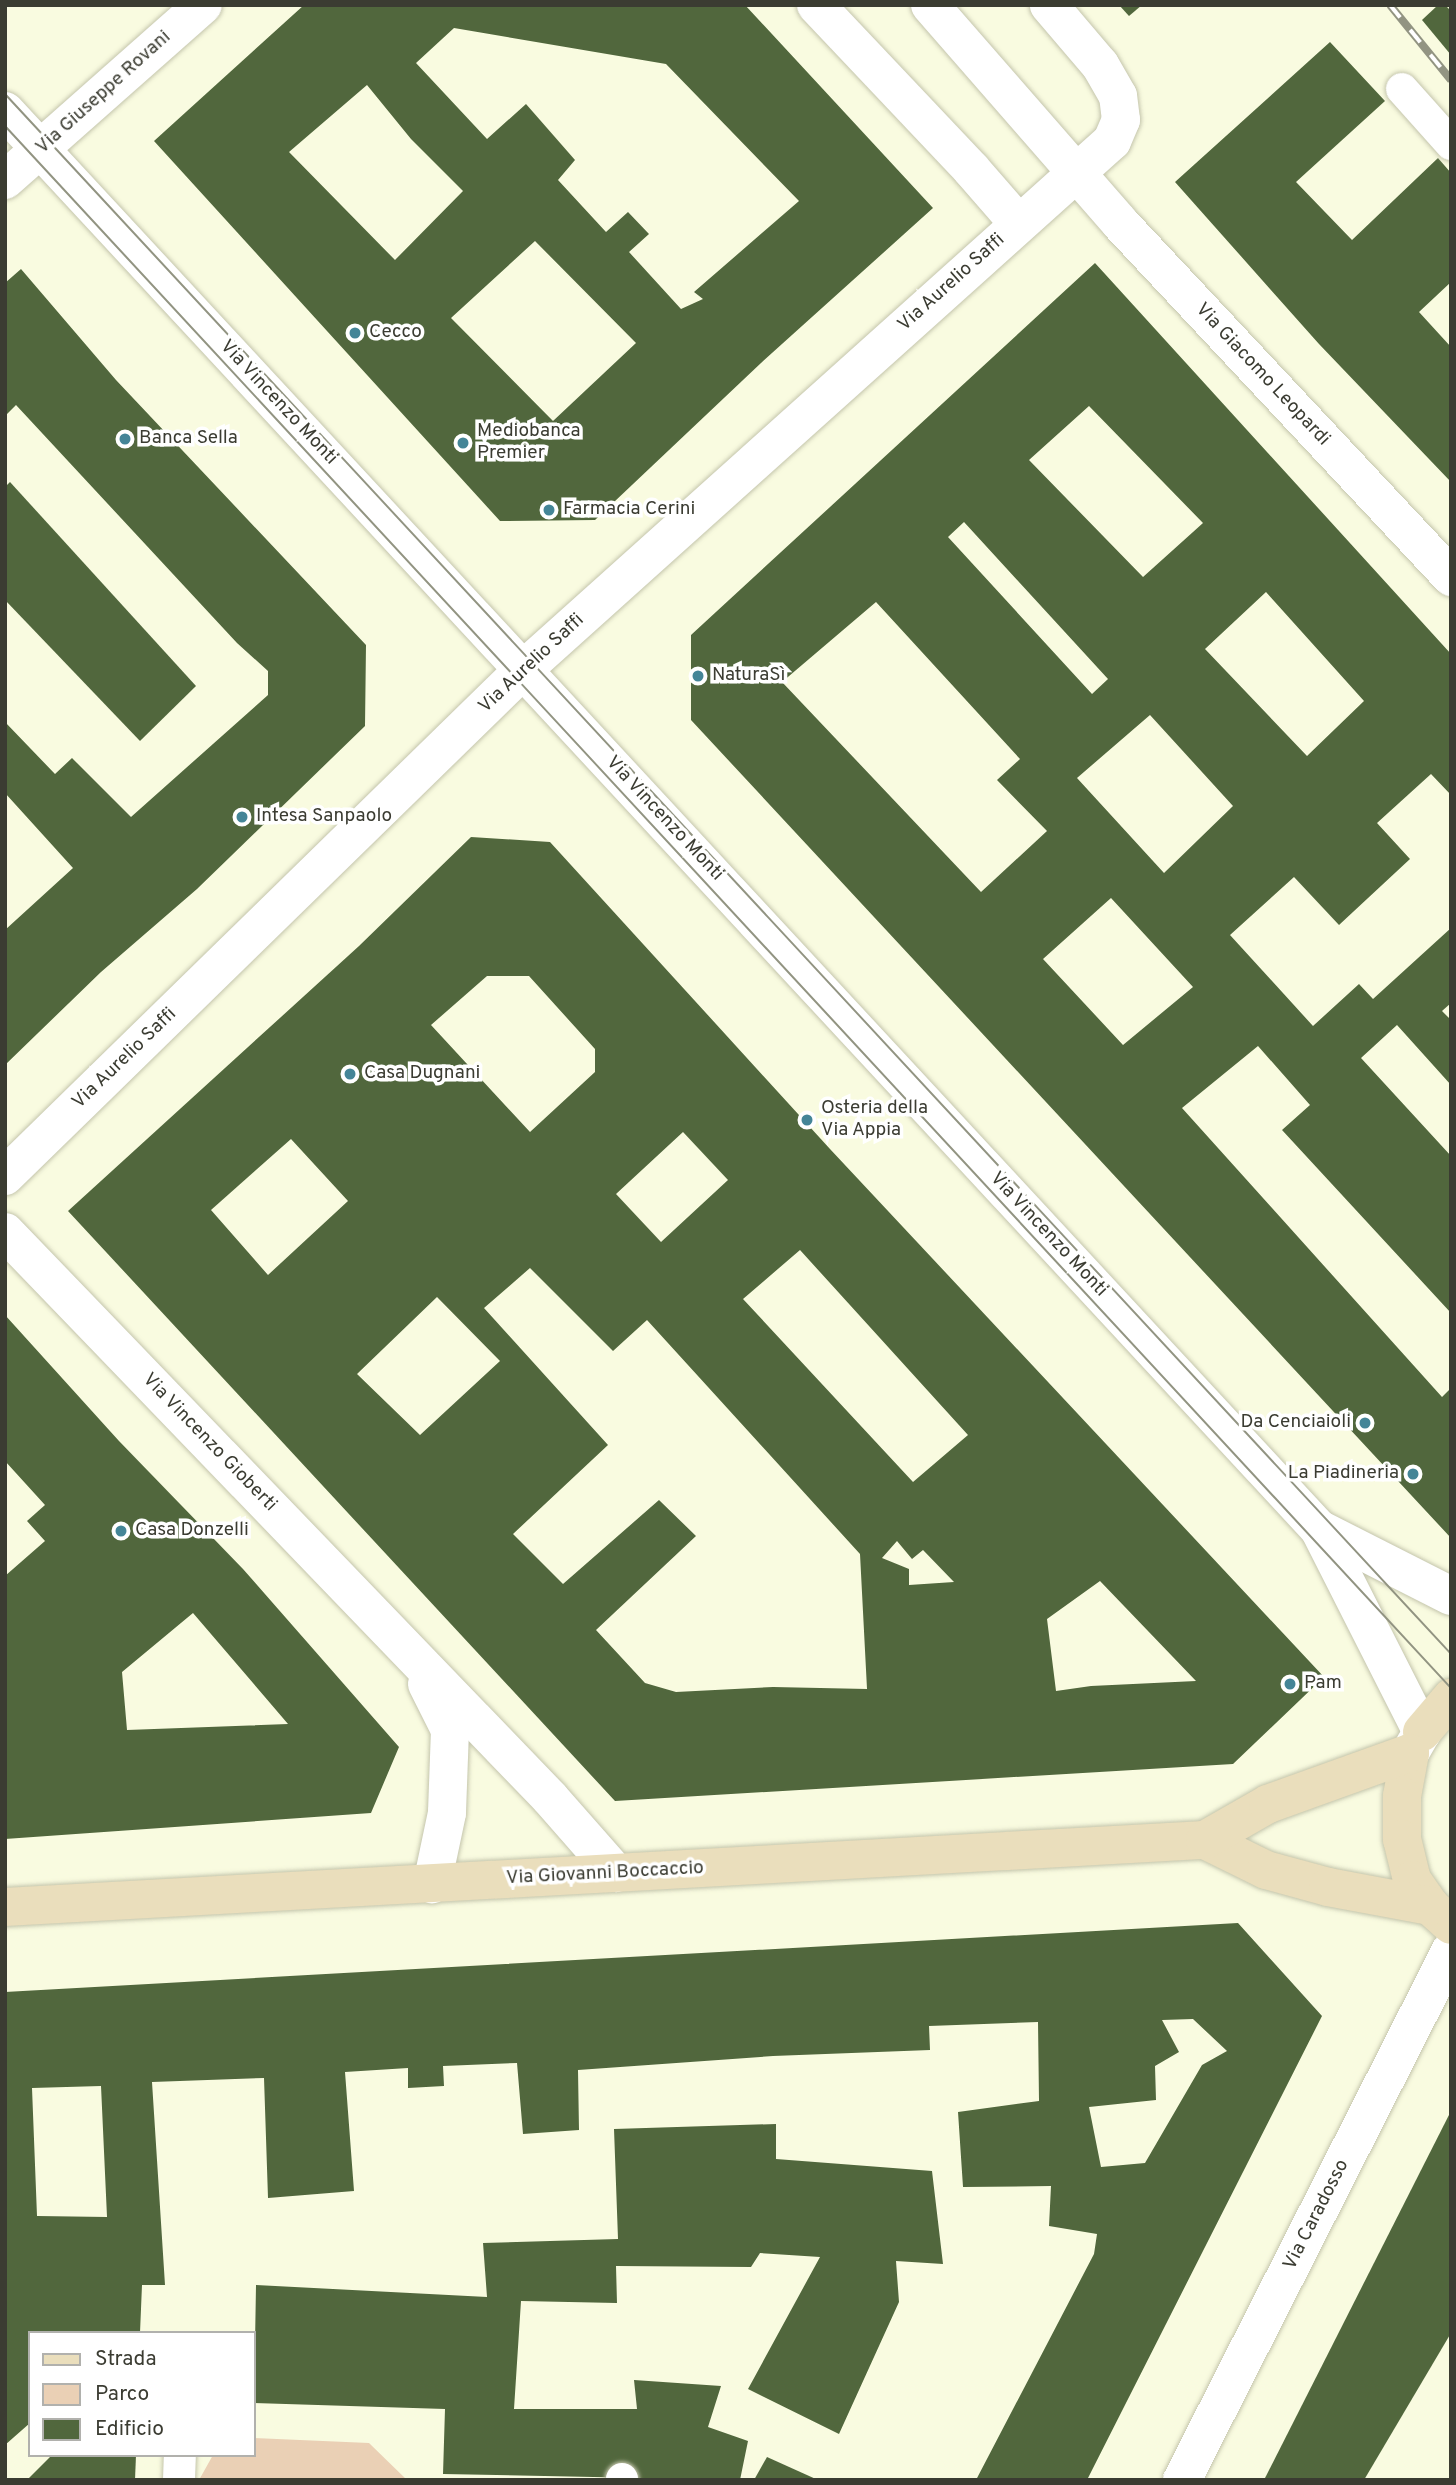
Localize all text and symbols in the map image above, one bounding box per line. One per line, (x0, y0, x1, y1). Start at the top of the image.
street label: Via Giuseppe Rovani (32, 26, 176, 160)
street label: Via Aurelio Saffi (894, 229, 1010, 337)
street label: Via Giacomo Leopardi (1190, 299, 1334, 451)
place label: Cecco (369, 322, 422, 344)
marker: Cecco (347, 325, 363, 341)
street label: Via Vincenzo Monti (214, 336, 342, 470)
place label: Mediobanca Premier (477, 421, 580, 465)
place label: Banca Sella (139, 428, 238, 450)
marker: Banca Sella (117, 431, 133, 447)
marker: Mediobanca Premier (455, 435, 471, 451)
place label: Farmacia Cerini (563, 499, 695, 521)
marker: Farmacia Cerini (541, 502, 557, 518)
street label: Via Aurelio Saffi (474, 609, 590, 719)
place label: NaturaSì (712, 665, 785, 687)
marker: NaturaSì (690, 668, 706, 684)
street label: Via Vincenzo Monti (600, 752, 728, 886)
place label: Intesa Sanpaolo (256, 806, 392, 828)
marker: Intesa Sanpaolo (234, 809, 250, 825)
street label: Via Aurelio Saffi (68, 1003, 182, 1115)
place label: Casa Dugnani (364, 1063, 480, 1085)
marker: Casa Dugnani (342, 1066, 358, 1082)
place label: Osteria della Via Appia (821, 1098, 928, 1142)
marker: Osteria della Via Appia (799, 1112, 815, 1128)
street label: Via Vincenzo Monti (984, 1168, 1112, 1302)
street label: Via Vincenzo Gioberti (137, 1369, 281, 1517)
place label: Da Cenciaioli (1241, 1412, 1351, 1434)
marker: Da Cenciaioli (1357, 1415, 1373, 1431)
place label: La Piadineria (1288, 1463, 1399, 1485)
marker: La Piadineria (1405, 1466, 1421, 1482)
place label: Casa Donzelli (135, 1520, 249, 1542)
marker: Casa Donzelli (113, 1523, 129, 1539)
place label: Pam (1304, 1673, 1342, 1695)
marker: Pam (1282, 1676, 1298, 1692)
street label: Via Giovanni Boccaccio (506, 1857, 704, 1891)
street label: Via Caradosso (1279, 2156, 1355, 2274)
legend (28, 2331, 256, 2457)
text: Strada (95, 2346, 156, 2373)
text: Parco (95, 2381, 149, 2408)
text: Edificio (95, 2416, 164, 2443)

